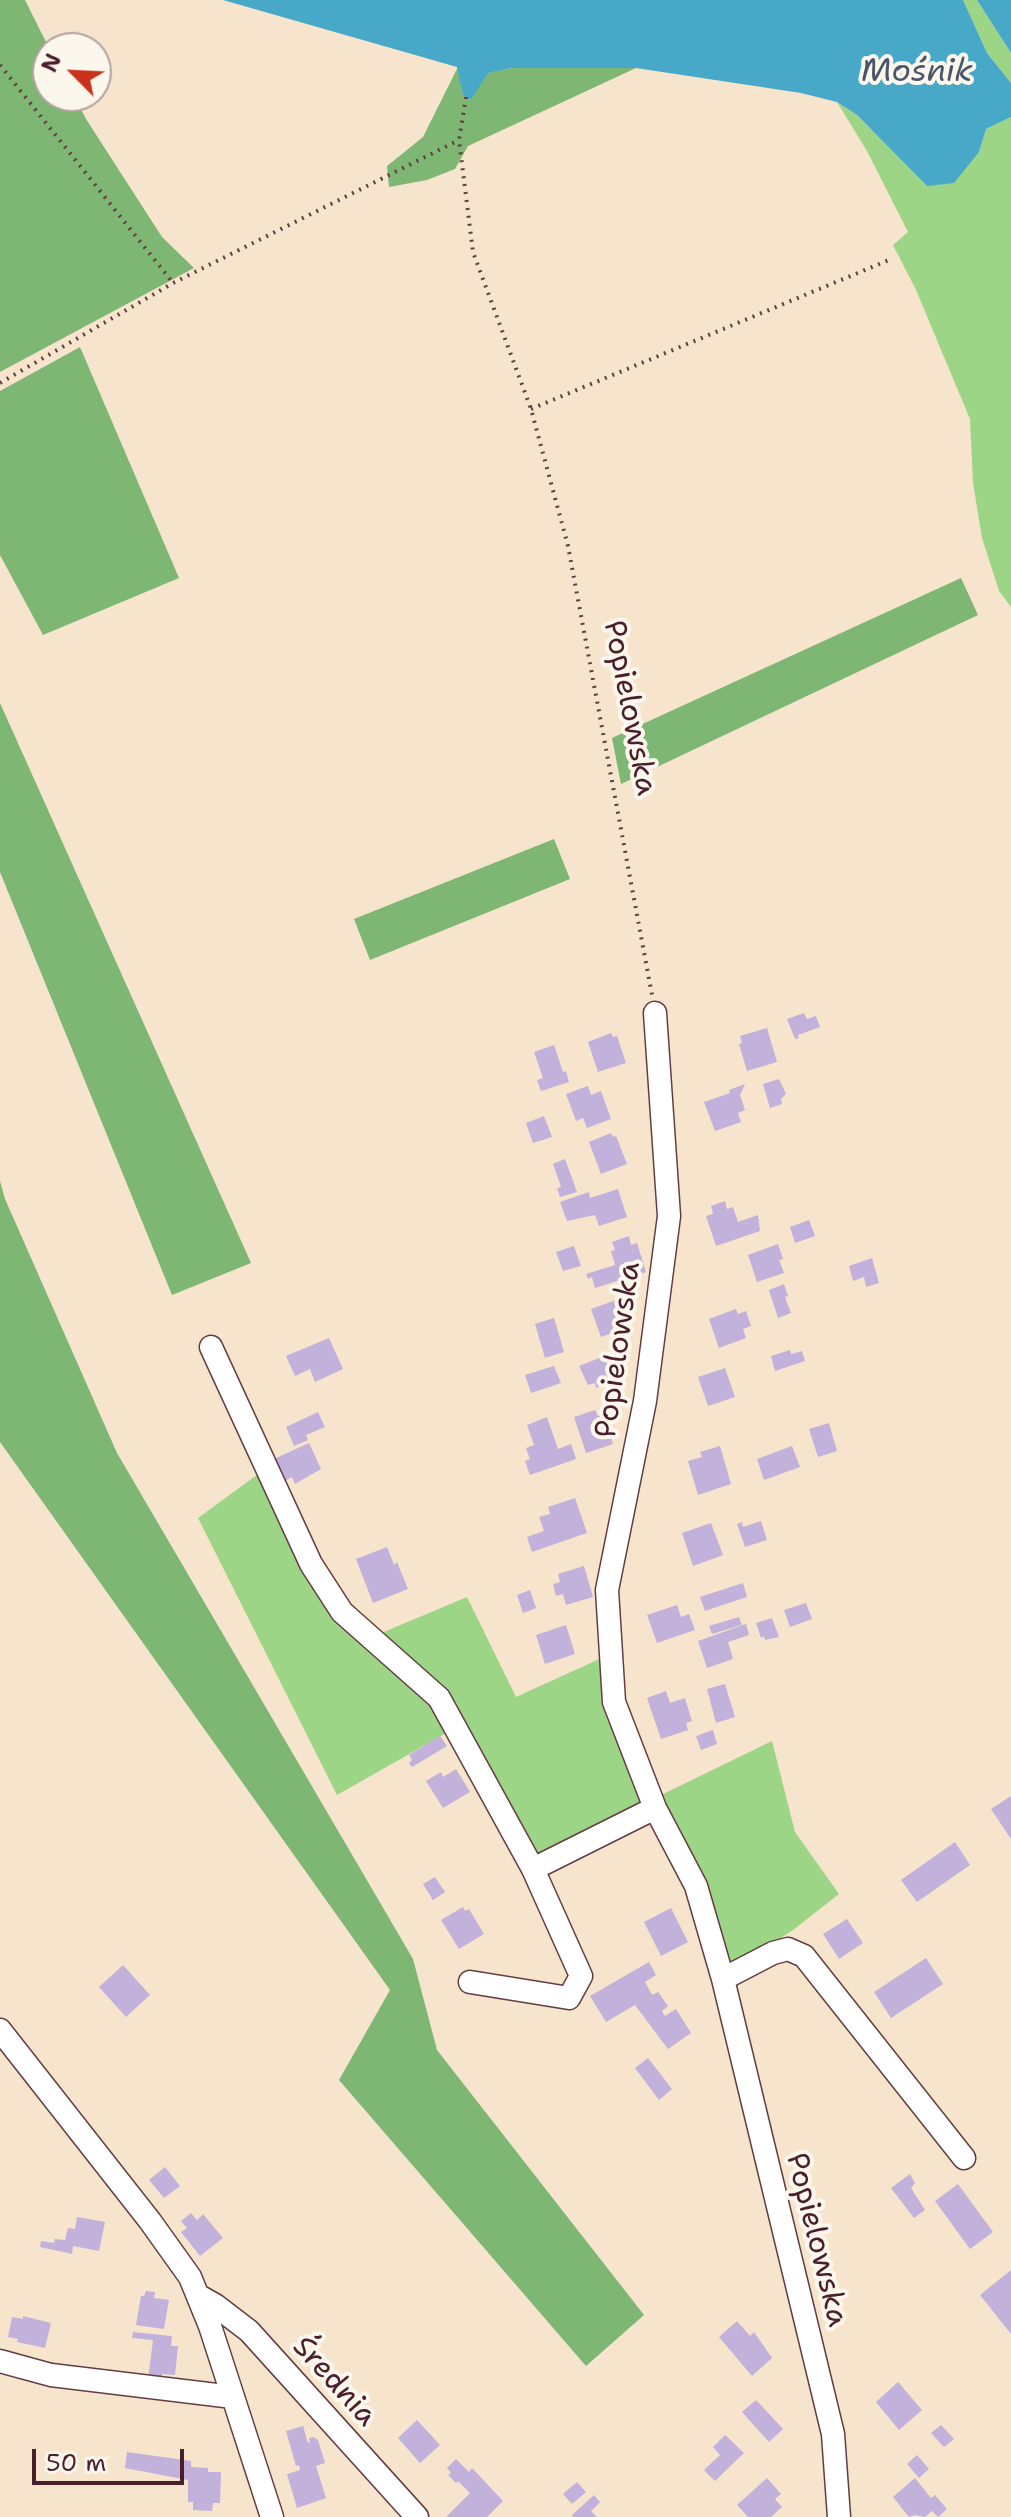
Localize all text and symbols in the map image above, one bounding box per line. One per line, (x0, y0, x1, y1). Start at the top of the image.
north arrow (32, 32, 112, 112)
text: N (35, 49, 68, 77)
water label: Mośnik (861, 54, 973, 92)
street label: Popielowska (594, 617, 664, 799)
street label: Popielowska (589, 1260, 649, 1440)
street label: Popielowska (777, 2150, 855, 2330)
street label: Średnia (284, 2330, 384, 2434)
scale bar (36, 2433, 188, 2483)
text: 50 m (46, 2447, 106, 2479)

